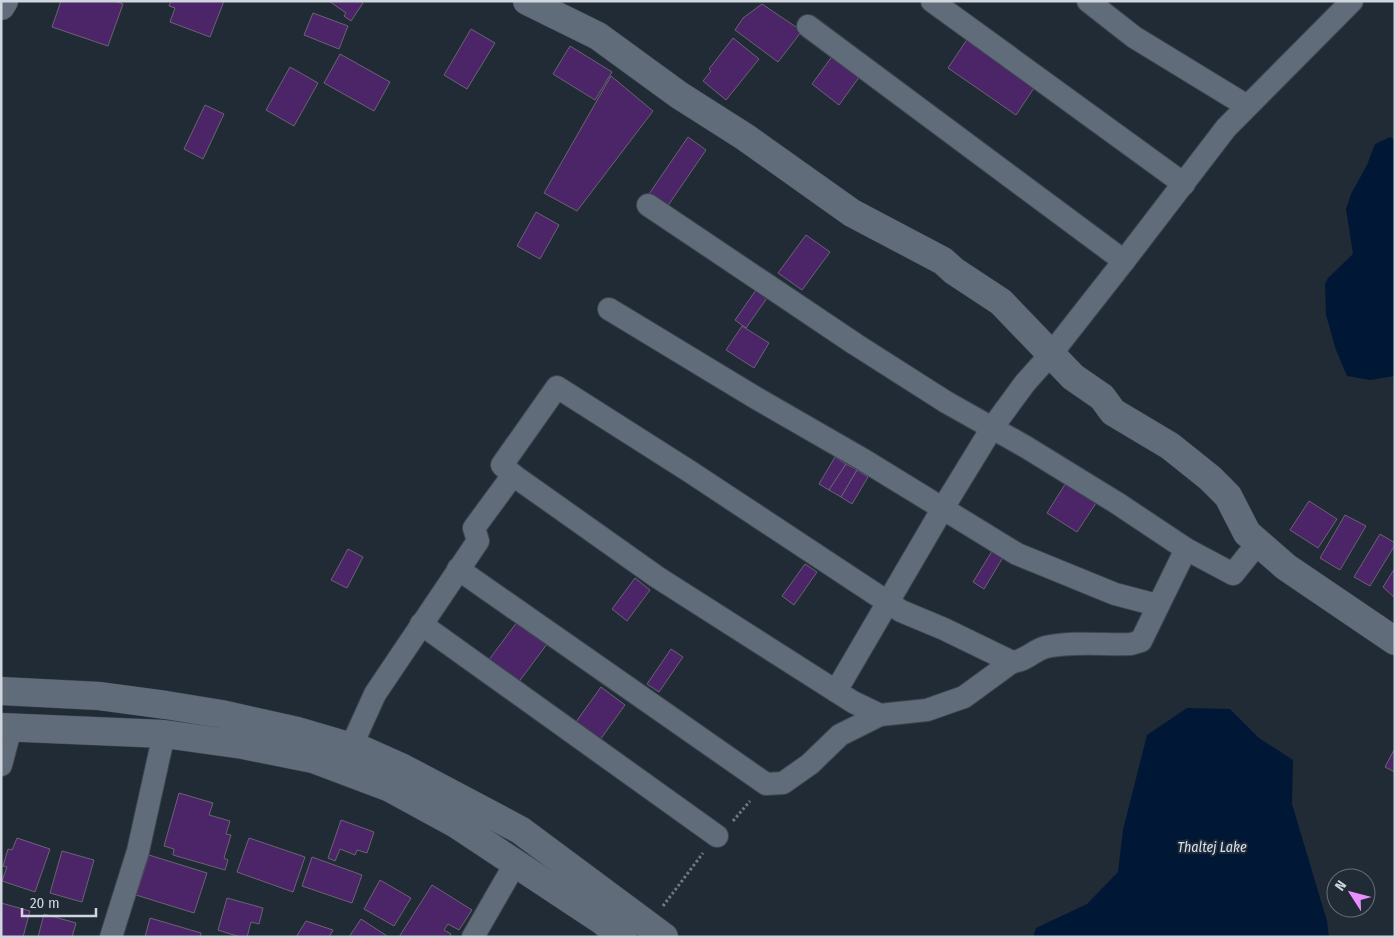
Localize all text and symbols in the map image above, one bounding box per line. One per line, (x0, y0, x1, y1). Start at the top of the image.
water label: Thaltej Lake (1177, 839, 1247, 856)
north arrow (1326, 868, 1376, 918)
text: N (1332, 877, 1350, 894)
scale bar (22, 886, 96, 918)
text: 20 m (30, 894, 60, 912)

